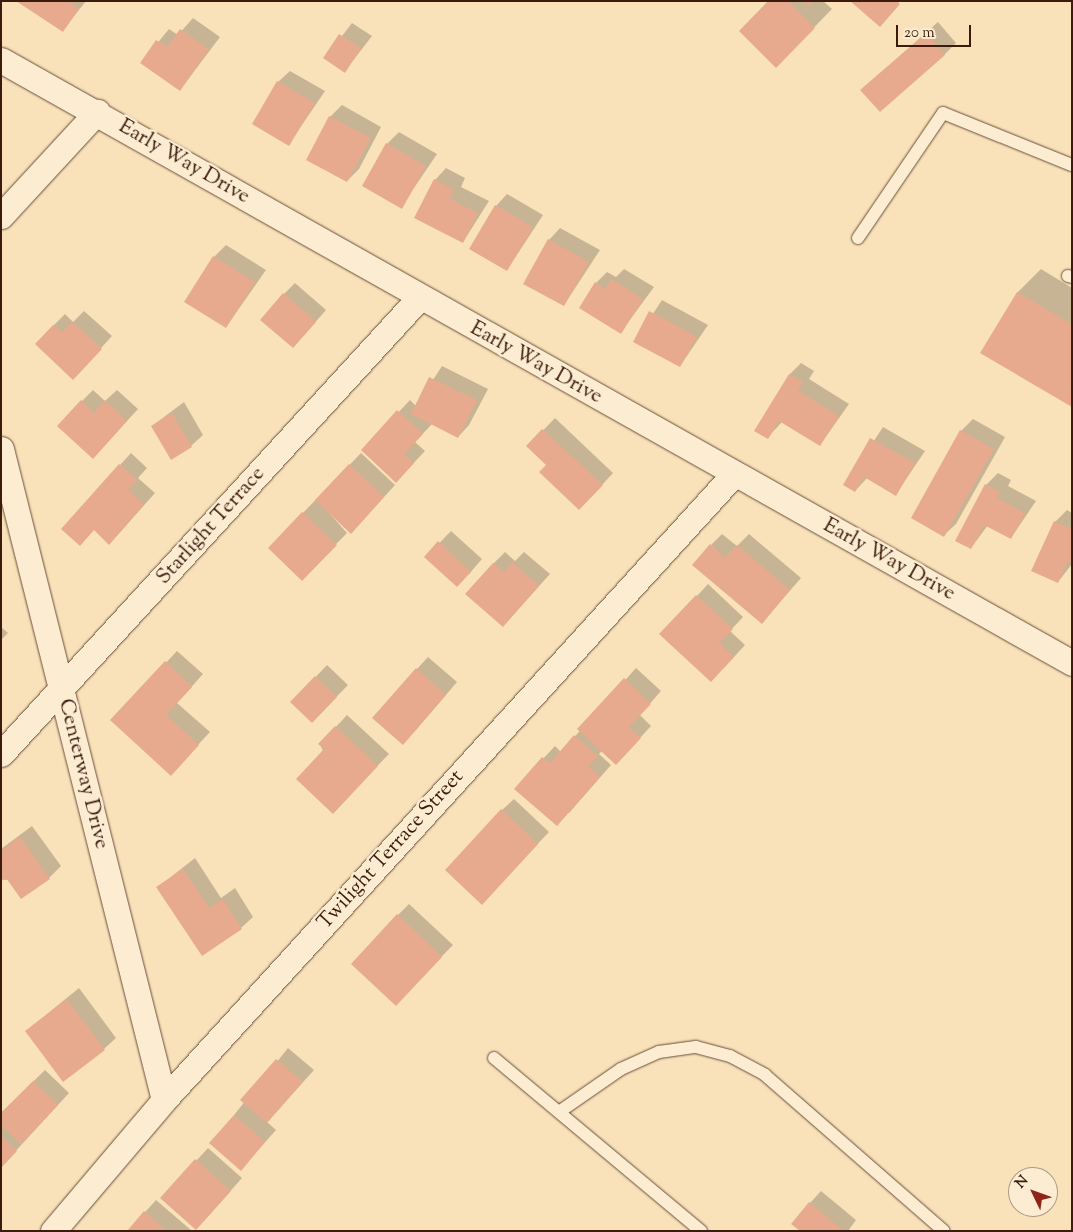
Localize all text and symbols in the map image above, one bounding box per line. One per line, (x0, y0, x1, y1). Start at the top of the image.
scale bar (898, 15, 973, 47)
text: 20 m (904, 23, 935, 44)
street label: Early Way Drive (114, 114, 254, 210)
street label: Early Way Drive (465, 316, 607, 410)
street label: Starlight Terrace (152, 462, 270, 590)
street label: Early Way Drive (818, 513, 960, 607)
street label: Centerway Drive (52, 696, 114, 852)
street label: Twilight Terrace Street (313, 765, 469, 935)
north arrow (1008, 1167, 1058, 1217)
text: N (1011, 1172, 1034, 1193)

